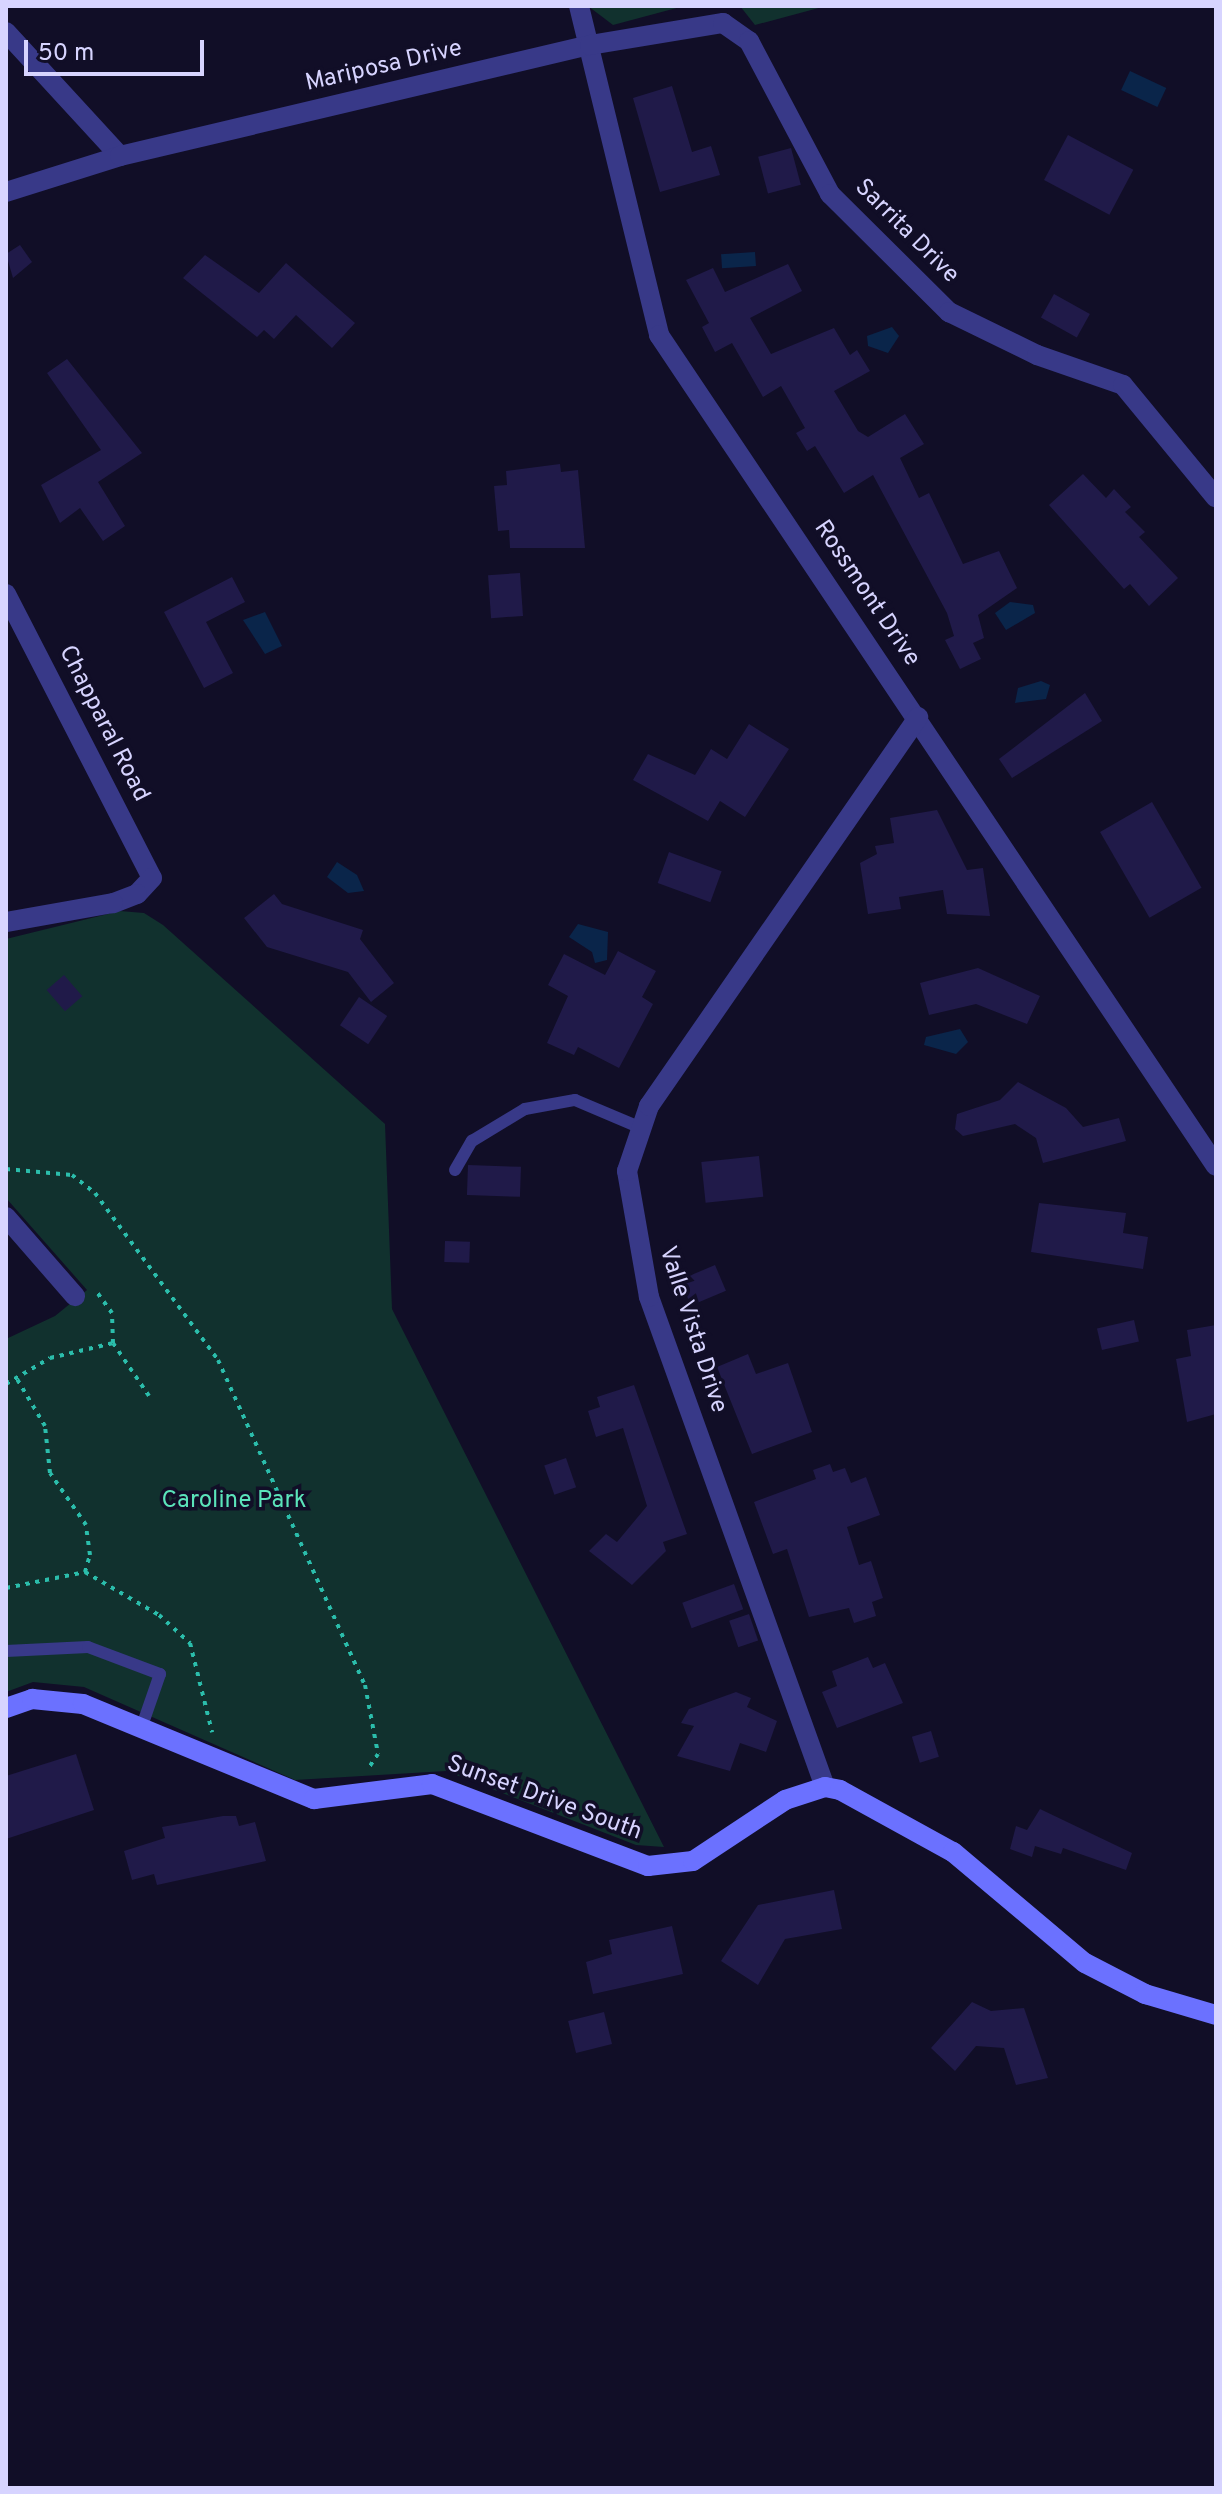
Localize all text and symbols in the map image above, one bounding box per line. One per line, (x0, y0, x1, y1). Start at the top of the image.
scale bar (28, 24, 208, 74)
street label: Mariposa Drive (303, 35, 465, 99)
text: 50 m (38, 39, 94, 69)
street label: Sarrita Drive (848, 174, 964, 290)
street label: Rossmont Drive (807, 516, 925, 672)
street label: Chapparal Road (51, 641, 155, 807)
street label: Valle Vista Drive (651, 1243, 733, 1417)
park label: Caroline Park (162, 1488, 306, 1516)
street label: Sunset Drive South (443, 1750, 645, 1848)

